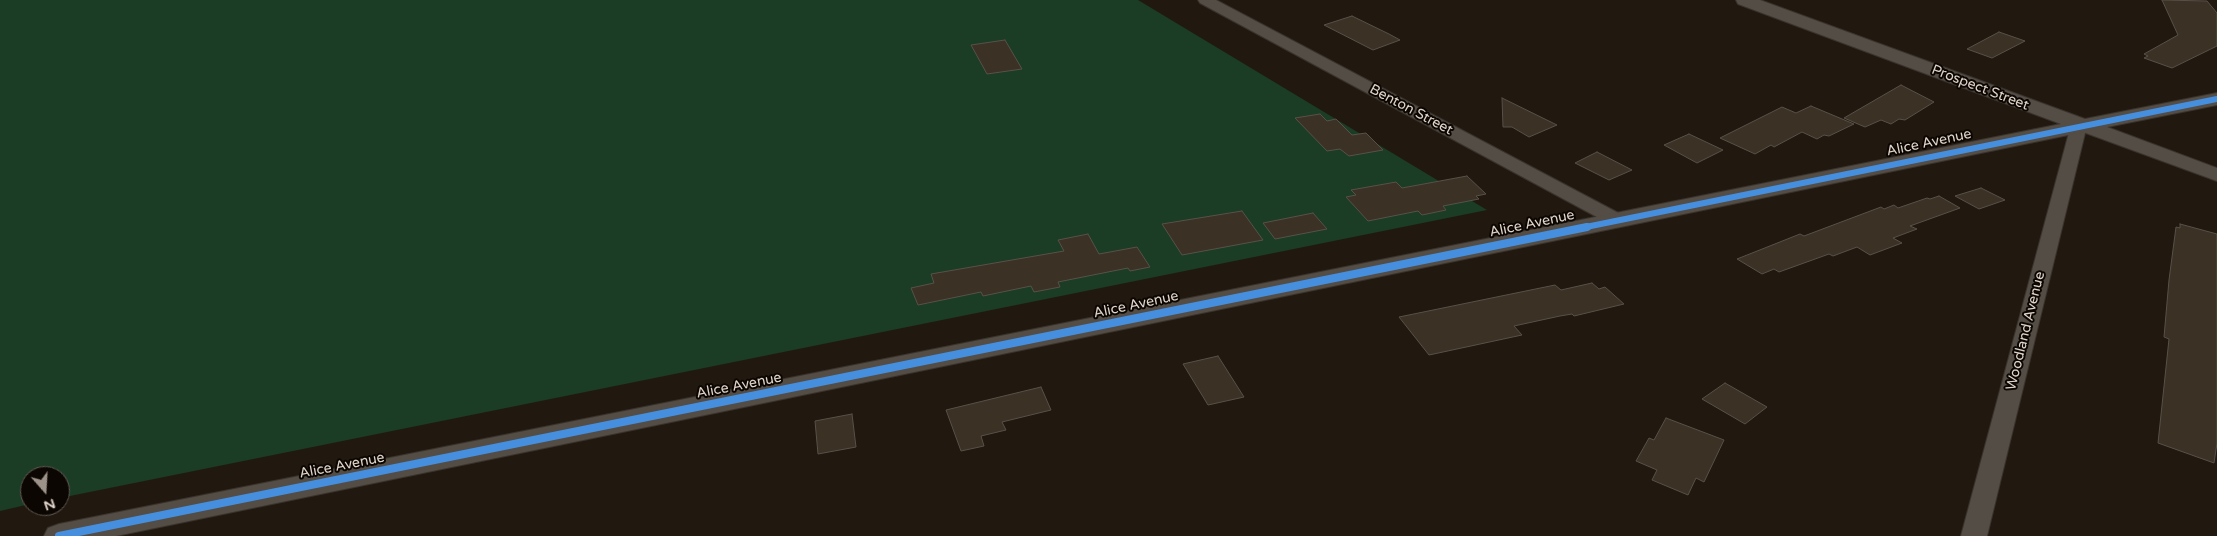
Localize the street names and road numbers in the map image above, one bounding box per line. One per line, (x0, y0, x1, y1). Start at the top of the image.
street label: Prospect Street (1929, 62, 2031, 114)
street label: Benton Street (1367, 81, 1455, 139)
street label: Alice Avenue (1885, 126, 1973, 160)
street label: Alice Avenue (1488, 207, 1576, 241)
street label: Woodland Avenue (2003, 270, 2049, 392)
street label: Alice Avenue (1092, 288, 1180, 322)
street label: Alice Avenue (695, 370, 783, 402)
street label: Alice Avenue (298, 450, 386, 482)

